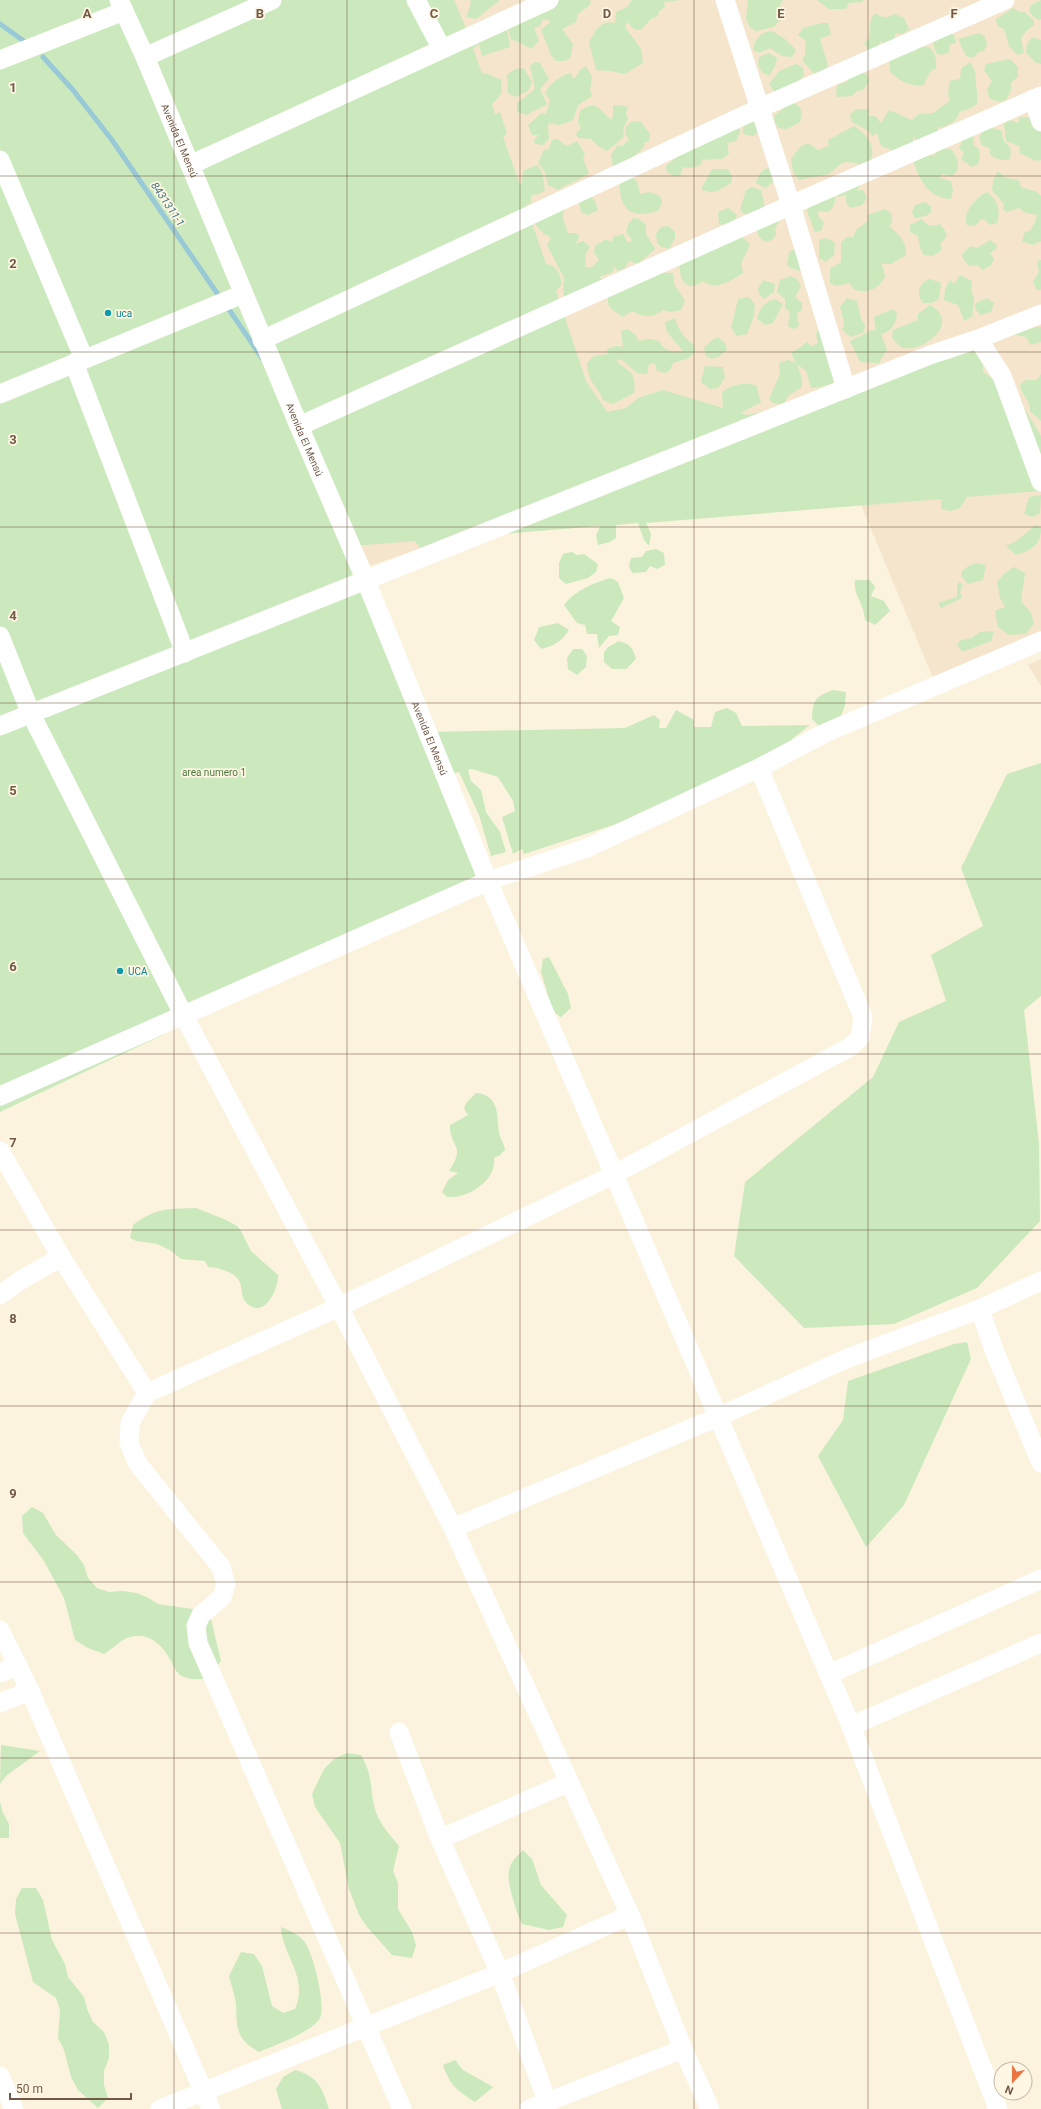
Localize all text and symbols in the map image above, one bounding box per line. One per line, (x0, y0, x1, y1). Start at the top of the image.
text: A (83, 6, 92, 21)
text: B (256, 6, 264, 21)
text: C (430, 6, 439, 21)
text: D (603, 6, 611, 21)
text: E (777, 6, 785, 21)
text: F (950, 6, 958, 21)
text: 1 (9, 80, 17, 95)
street label: Avenida El Mensú (159, 102, 200, 179)
water label: 8431311-1 (148, 180, 187, 229)
text: 2 (9, 256, 17, 271)
marker: uca (103, 308, 113, 318)
place label: uca (116, 308, 132, 319)
street label: Avenida El Mensú (284, 401, 325, 478)
text: 3 (9, 432, 17, 447)
text: 4 (9, 608, 17, 623)
street label: Avenida El Mensú (410, 700, 449, 777)
park label: area numero 1 (182, 767, 246, 778)
text: 5 (9, 783, 17, 798)
text: 6 (9, 959, 17, 974)
marker: UCA (115, 966, 125, 976)
place label: UCA (128, 966, 148, 977)
text: 7 (9, 1135, 17, 1150)
text: 8 (9, 1311, 17, 1326)
text: 9 (9, 1486, 17, 1501)
north arrow (993, 2061, 1033, 2101)
scale bar (10, 2075, 131, 2101)
text: 50 m (16, 2082, 43, 2096)
text: N (1003, 2082, 1015, 2097)

